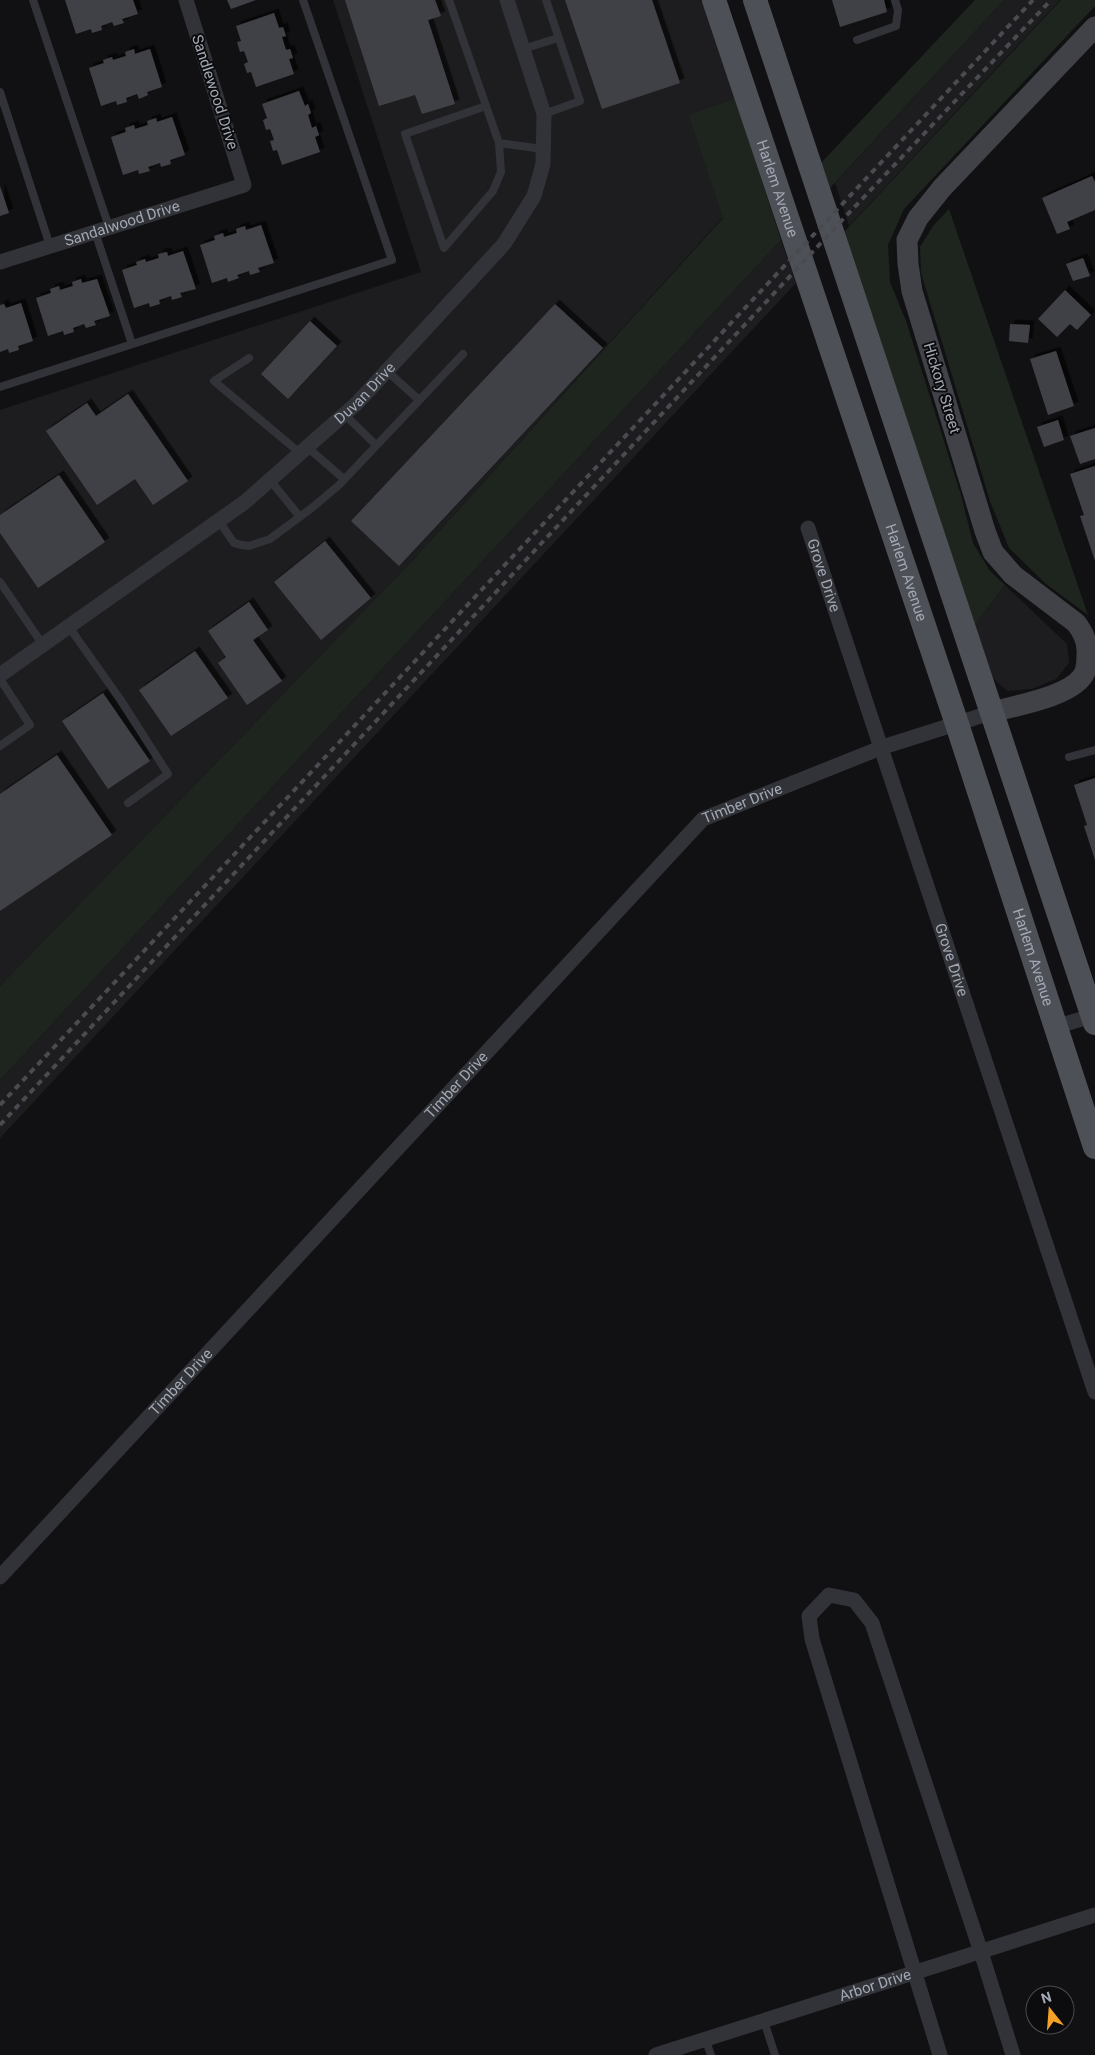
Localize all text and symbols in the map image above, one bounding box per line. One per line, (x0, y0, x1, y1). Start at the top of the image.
street label: Sandlewood Drive (188, 32, 242, 152)
street label: Harlem Avenue (753, 138, 802, 240)
street label: Sandalwood Drive (62, 197, 182, 250)
street label: Hickory Street (920, 340, 964, 436)
street label: Duvan Drive (331, 359, 399, 428)
street label: Harlem Avenue (881, 522, 931, 624)
street label: Grove Drive (803, 536, 844, 614)
street label: Timber Drive (699, 779, 785, 827)
street label: Harlem Avenue (1009, 906, 1057, 1008)
street label: Grove Drive (931, 921, 972, 999)
street label: Timber Drive (421, 1048, 492, 1122)
street label: Timber Drive (145, 1345, 216, 1419)
street label: Arbor Drive (837, 1965, 913, 2005)
north arrow (1025, 1985, 1075, 2035)
text: N (1039, 1988, 1053, 2007)

